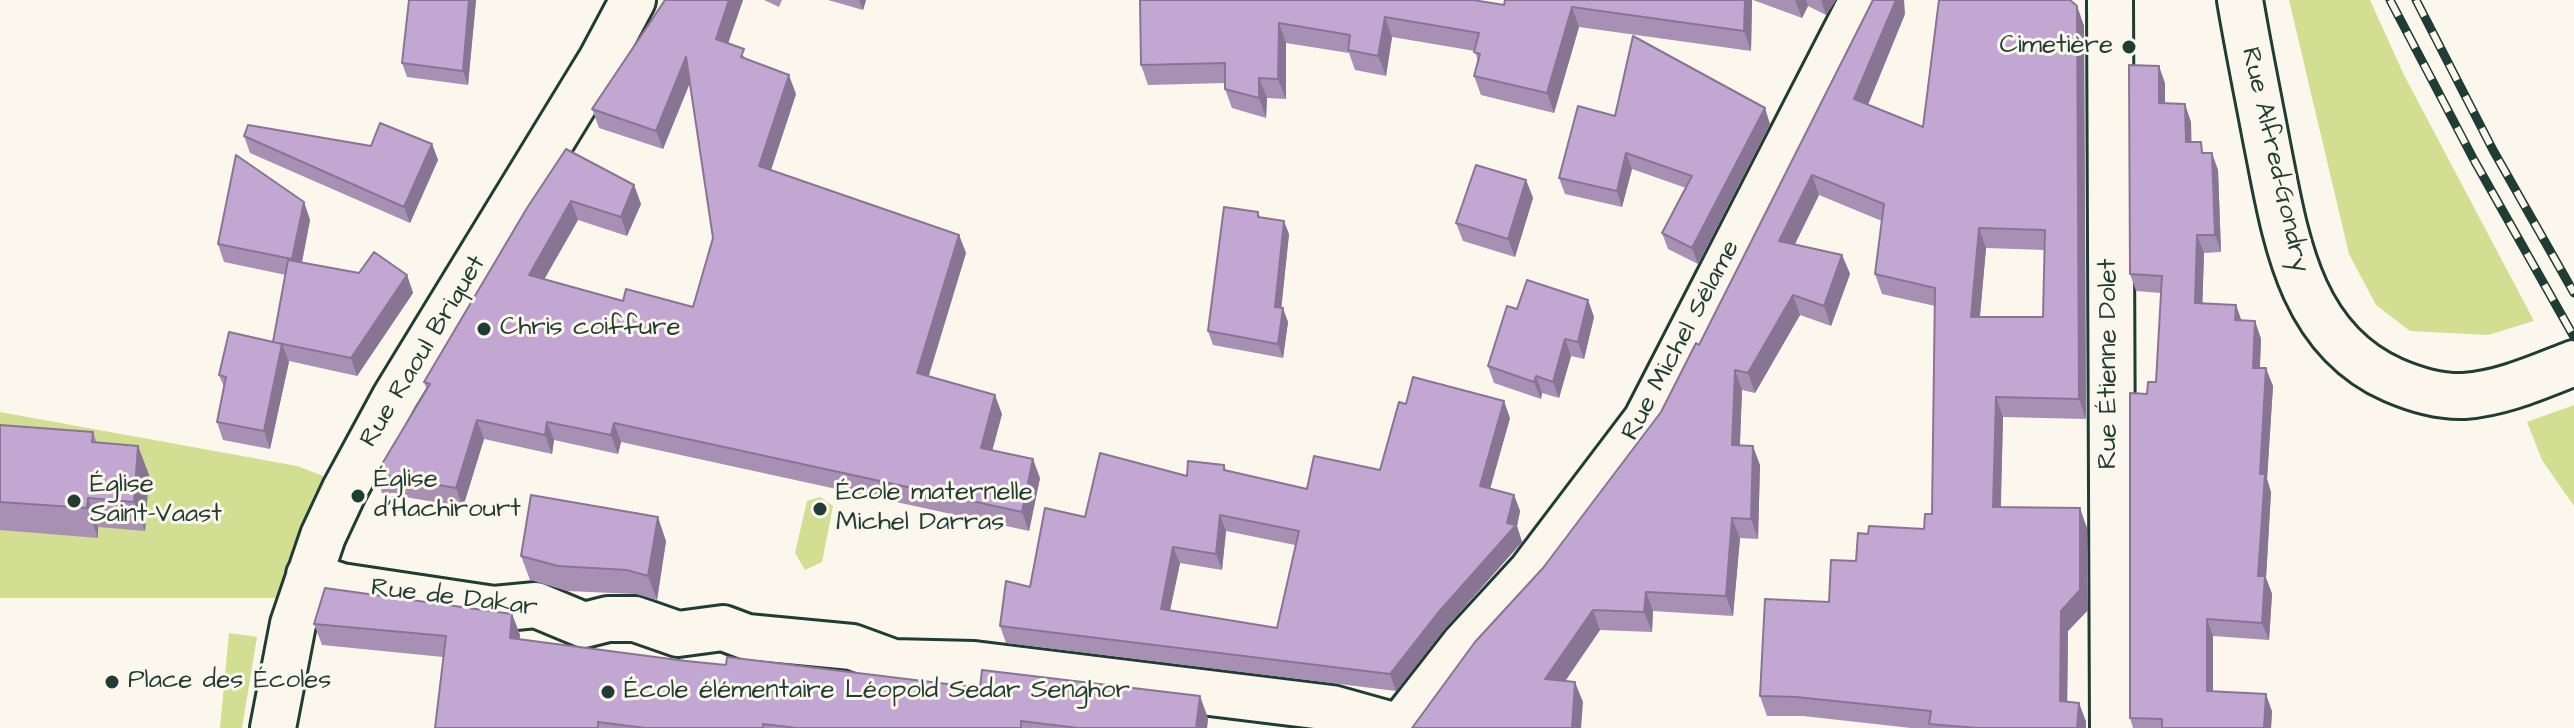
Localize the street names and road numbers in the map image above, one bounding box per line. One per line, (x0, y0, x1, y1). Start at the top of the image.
street label: Rue Alfred-Gondry (2233, 45, 2315, 275)
street label: Rue Michel Sélame (1616, 236, 1748, 446)
street label: Rue Raoul Briquet (354, 250, 494, 454)
street label: Rue Étienne Dolet (2094, 259, 2126, 469)
street label: Rue de Dakar (369, 573, 539, 625)

